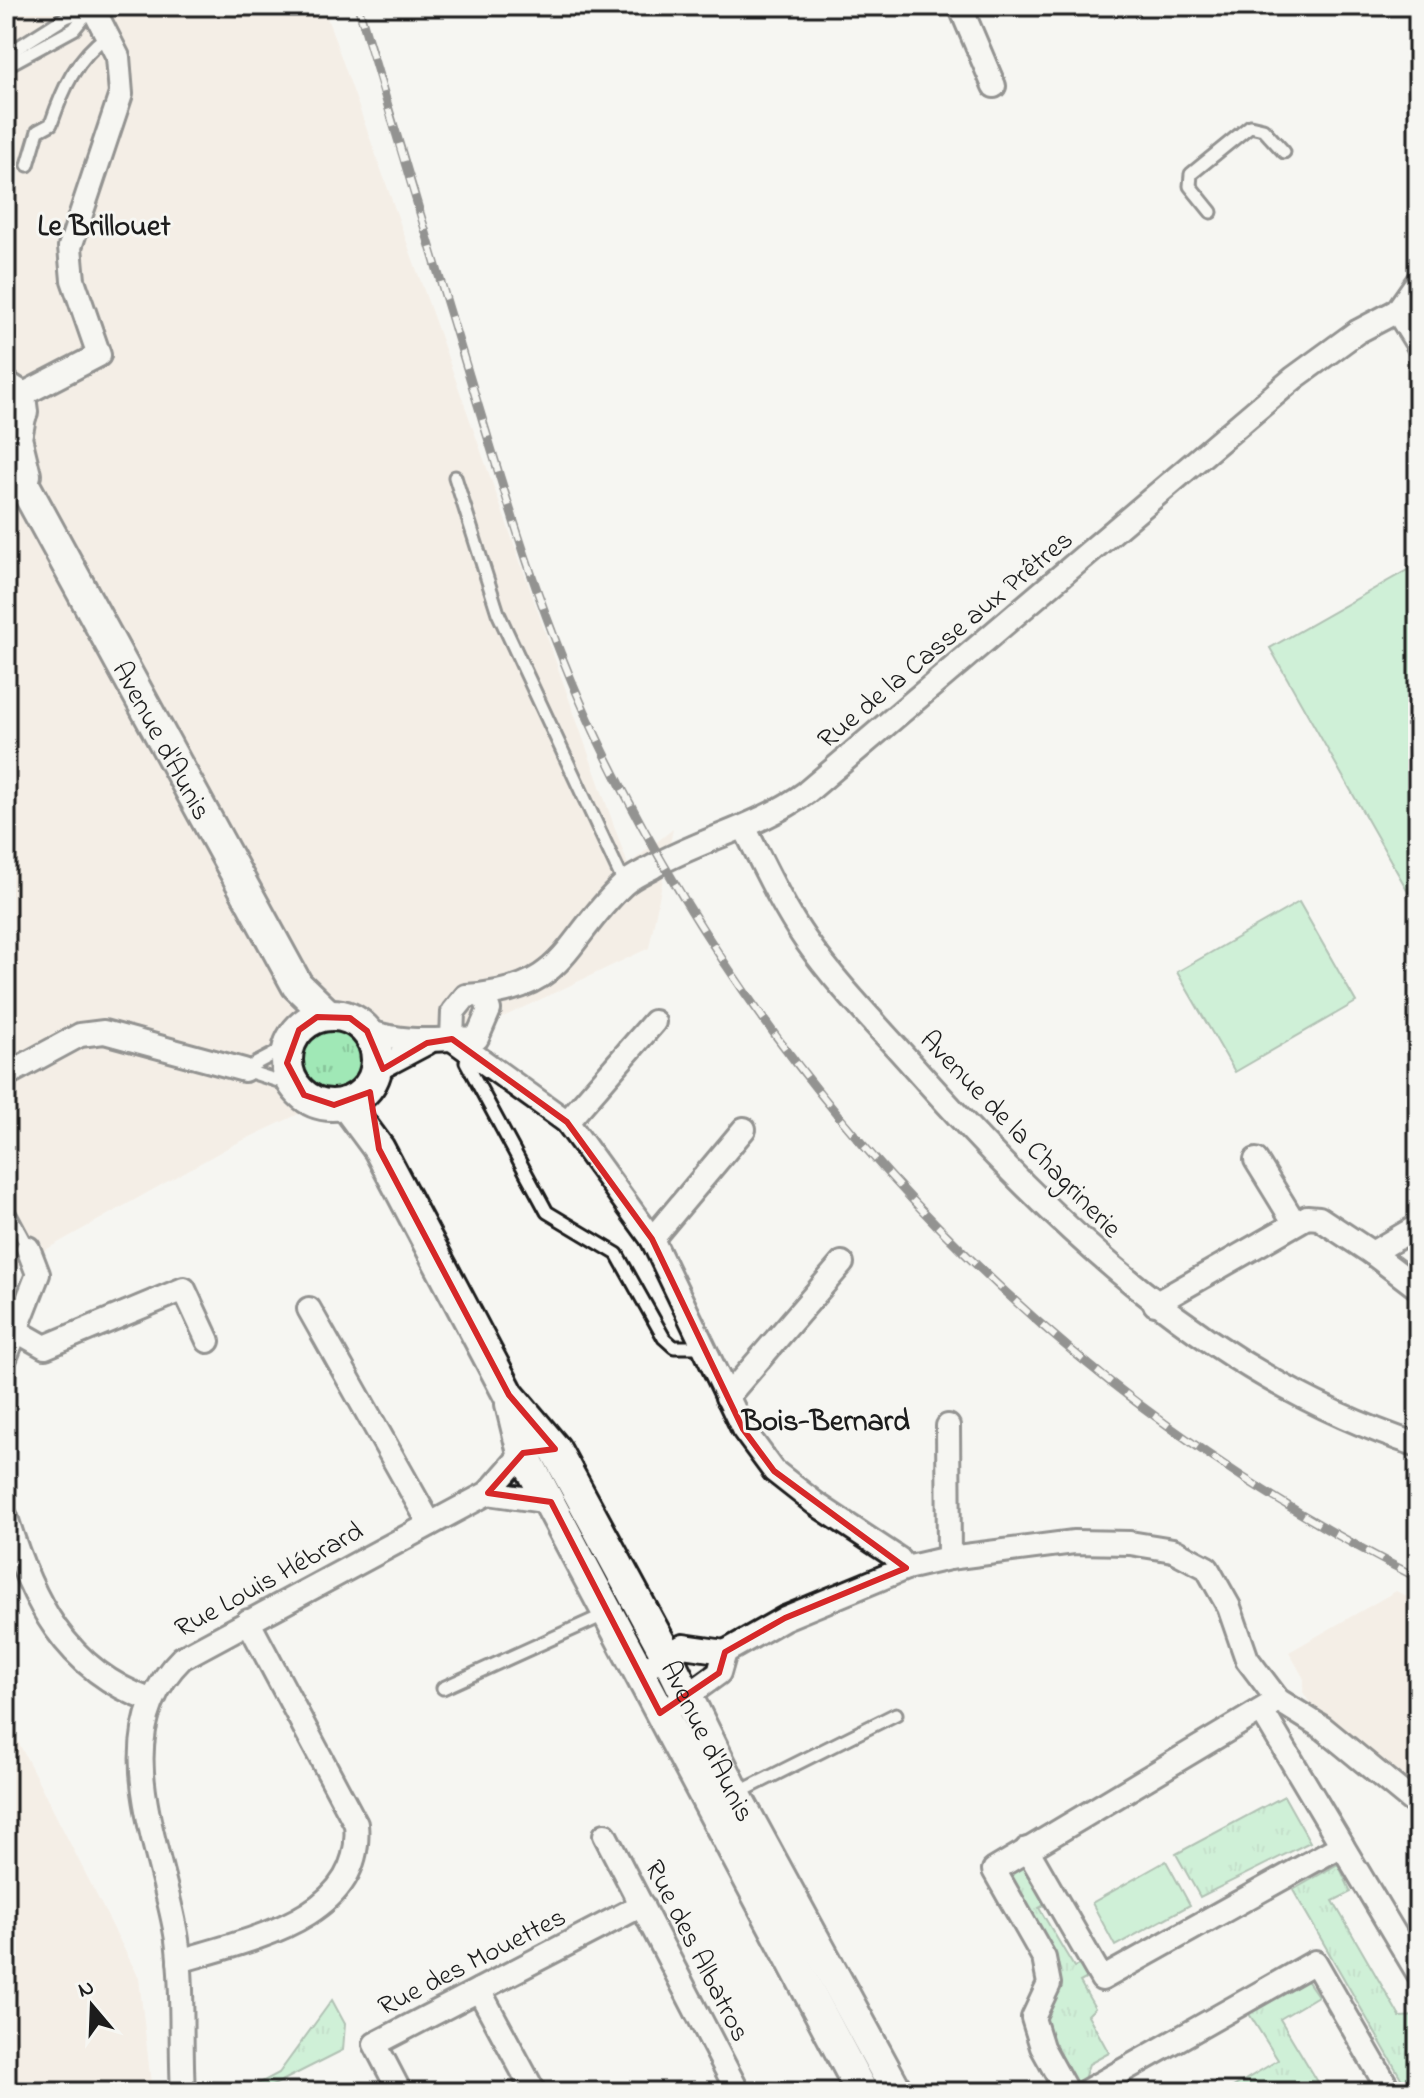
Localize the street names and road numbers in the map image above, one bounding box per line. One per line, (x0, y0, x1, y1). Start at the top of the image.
street label: Rue de la Casse aux Prêtres (809, 521, 1083, 760)
street label: Avenue d'Aunis (100, 655, 220, 829)
street label: Avenue de la Chagrinerie (909, 1022, 1130, 1249)
street label: Rue Louis Hébrard (168, 1512, 372, 1650)
street label: Avenue d'Aunis (648, 1654, 763, 1830)
street label: Rue des Albatros (632, 1854, 759, 2050)
street label: Rue des Mouettes (371, 1898, 574, 2028)

